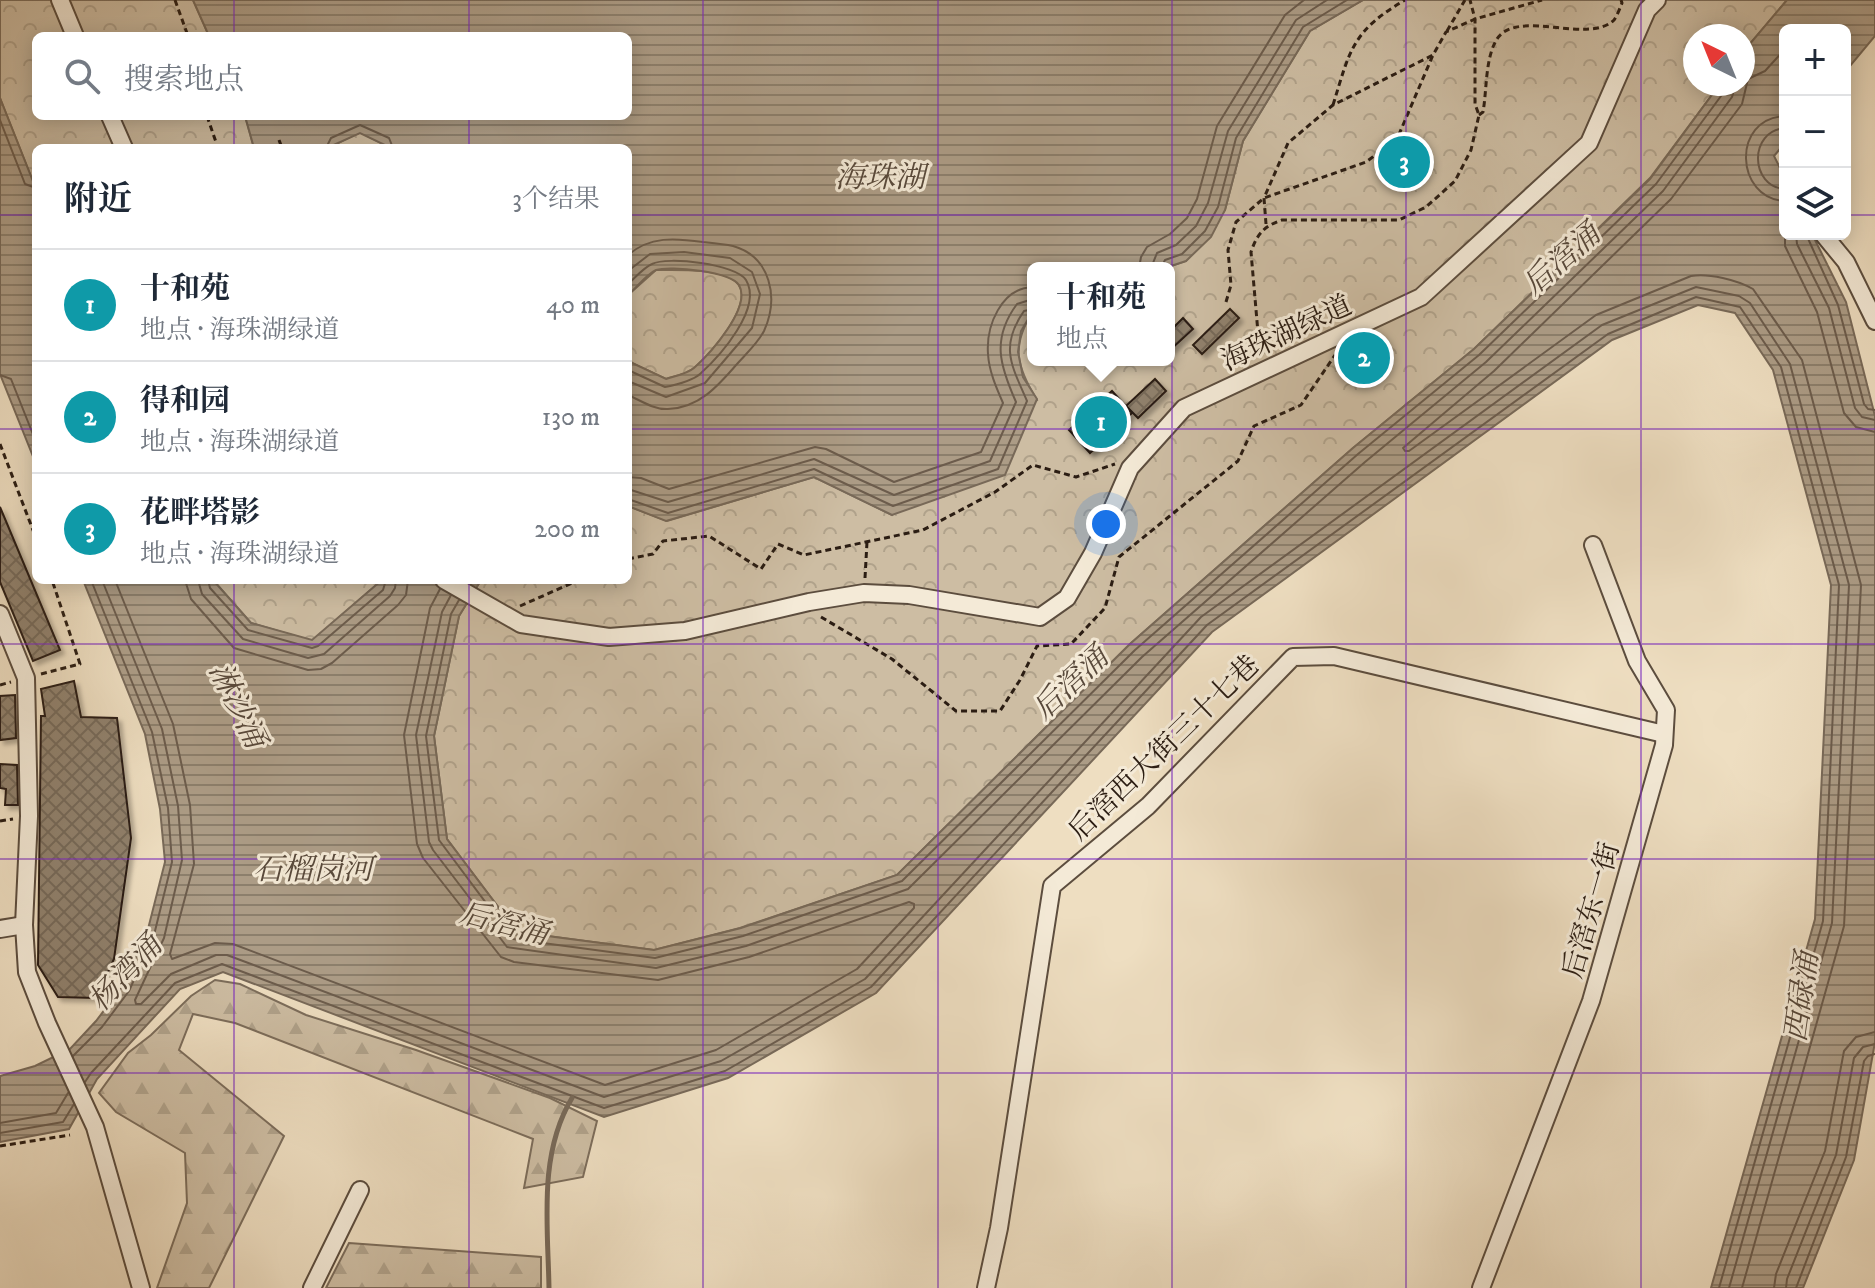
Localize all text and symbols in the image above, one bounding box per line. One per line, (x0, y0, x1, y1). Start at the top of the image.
north arrow (1683, 24, 1755, 96)
map controls (1779, 24, 1851, 240)
button: + (1779, 24, 1851, 96)
search box (32, 32, 632, 120)
icon: search (60, 54, 104, 98)
text: 搜索地点 (124, 62, 244, 99)
button: − (1779, 96, 1851, 168)
pin: 3 (1378, 132, 1430, 192)
water label: 海珠湖 (835, 160, 930, 197)
button: layers (1779, 168, 1851, 240)
text: 附近 (64, 179, 132, 221)
text: 3个结果 (512, 183, 600, 216)
water label: 后滘涌 (1516, 215, 1610, 304)
popup (1027, 262, 1175, 366)
text: 十和苑 (140, 271, 230, 308)
text: 十和苑 (1056, 280, 1146, 317)
street label: 海珠湖绿道 (1216, 288, 1357, 379)
text: 1 (85, 289, 95, 322)
text: 40 m (546, 289, 600, 322)
text: 地点 · 海珠湖绿道 (140, 314, 339, 347)
text: 地点 (1056, 323, 1108, 356)
pin: 2 (1338, 328, 1390, 388)
text: 得和园 (140, 383, 230, 420)
pin: 1 (1075, 392, 1127, 452)
text: 2 (84, 401, 96, 434)
text: 130 m (542, 401, 600, 434)
text: 地点 · 海珠湖绿道 (140, 426, 339, 459)
text: 花畔塔影 (140, 495, 260, 532)
your location (1086, 504, 1126, 544)
text: 3 (85, 513, 95, 546)
text: 200 m (534, 513, 600, 546)
text: 地点 · 海珠湖绿道 (140, 538, 339, 571)
water label: 后滘涌 (1025, 638, 1119, 728)
street label: 后滘西大街三十七巷 (1061, 648, 1267, 848)
water label: 淋沙涌 (200, 657, 274, 757)
street label: 后滘东一街 (1555, 838, 1628, 983)
water label: 石榴岗河 (253, 852, 378, 889)
water label: 后滘涌 (455, 895, 555, 955)
water label: 杨湾涌 (82, 926, 172, 1020)
water label: 西碌涌 (1778, 947, 1827, 1044)

